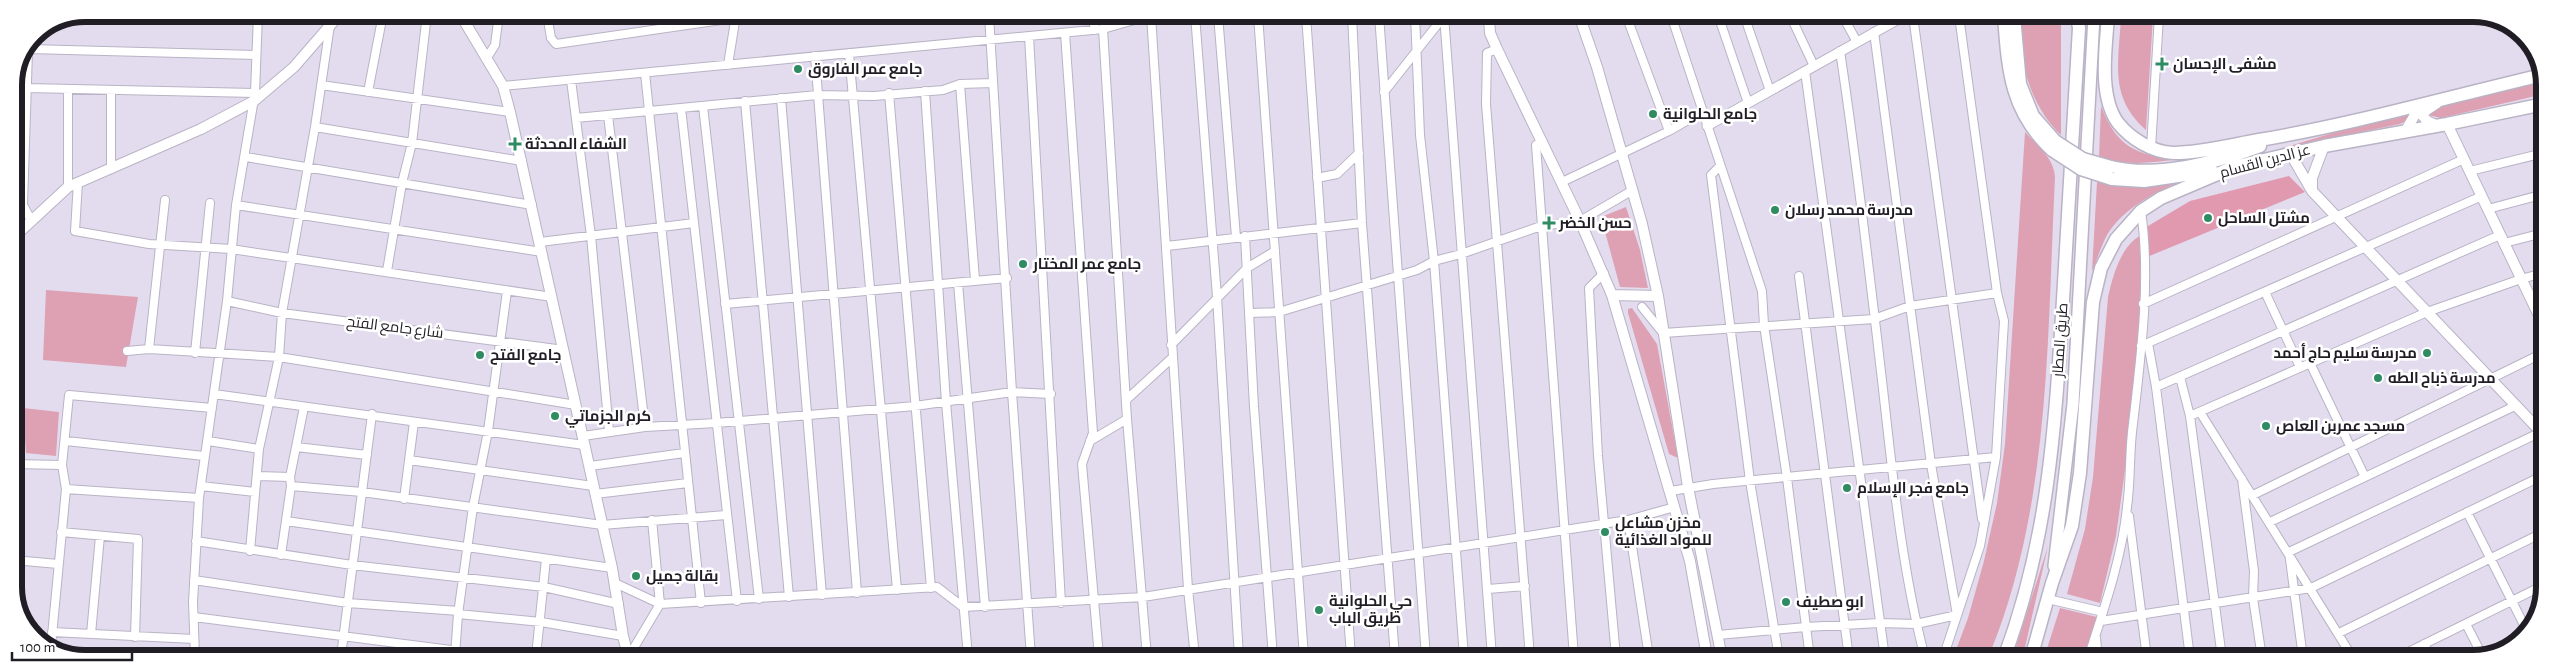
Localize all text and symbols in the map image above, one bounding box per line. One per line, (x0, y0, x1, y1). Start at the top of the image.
place label: مشفى الإحسان (2173, 56, 2277, 74)
marker: مشفى الإحسان (2155, 57, 2169, 71)
place label: جامع عمر الفاروق (808, 62, 922, 79)
marker: جامع عمر الفاروق (792, 63, 804, 75)
place label: جامع الحلوانية (1663, 107, 1757, 124)
marker: جامع الحلوانية (1647, 108, 1659, 120)
place label: الشفاء المحدثة (525, 136, 627, 152)
marker: الشفاء المحدثة (509, 138, 521, 150)
street label: عز الدين القسام (2218, 142, 2313, 183)
place label: مدرسة محمد رسلان (1785, 203, 1913, 219)
marker: مدرسة محمد رسلان (1769, 204, 1781, 216)
place label: مشتل الساحل (2218, 210, 2310, 227)
marker: مشتل الساحل (2202, 212, 2214, 224)
place label: حسن الخضر (1558, 216, 1632, 232)
marker: حسن الخضر (1543, 217, 1555, 229)
place label: جامع عمر المختار (1032, 257, 1141, 274)
marker: جامع عمر المختار (1017, 258, 1029, 270)
street label: طريق المطار (2050, 302, 2073, 379)
street label: شارع جامع الفتح (345, 313, 444, 344)
place label: مدرسة سليم حاج أحمد (2274, 343, 2417, 363)
marker: مدرسة سليم حاج أحمد (2421, 347, 2433, 359)
place label: جامع الفتح (490, 348, 561, 365)
marker: جامع الفتح (474, 349, 486, 361)
place label: مدرسة ذباح الطه (2388, 371, 2496, 388)
marker: مدرسة ذباح الطه (2372, 372, 2384, 384)
place label: كرم الجزماتي (565, 409, 651, 428)
marker: كرم الجزماتي (549, 410, 561, 422)
place label: مسجد عمربن العاص (2276, 419, 2405, 435)
marker: مسجد عمربن العاص (2260, 420, 2272, 432)
place label: جامع فجر الإسلام (1857, 481, 1969, 498)
marker: جامع فجر الإسلام (1841, 482, 1853, 494)
place label: مخزن مشاعل للمواد الغذائية (1615, 515, 1712, 549)
marker: مخزن مشاعل للمواد الغذائية (1599, 526, 1611, 538)
place label: بقالة جميل (646, 569, 718, 585)
marker: بقالة جميل (630, 570, 642, 582)
place label: حي الحلوانية طريق الباب (1329, 594, 1412, 627)
place label: ابو صطيف (1796, 595, 1864, 611)
marker: ابو صطيف (1780, 596, 1792, 608)
marker: حي الحلوانية طريق الباب (1313, 604, 1325, 616)
scale bar (12, 630, 132, 662)
text: 100 m (20, 640, 55, 655)

